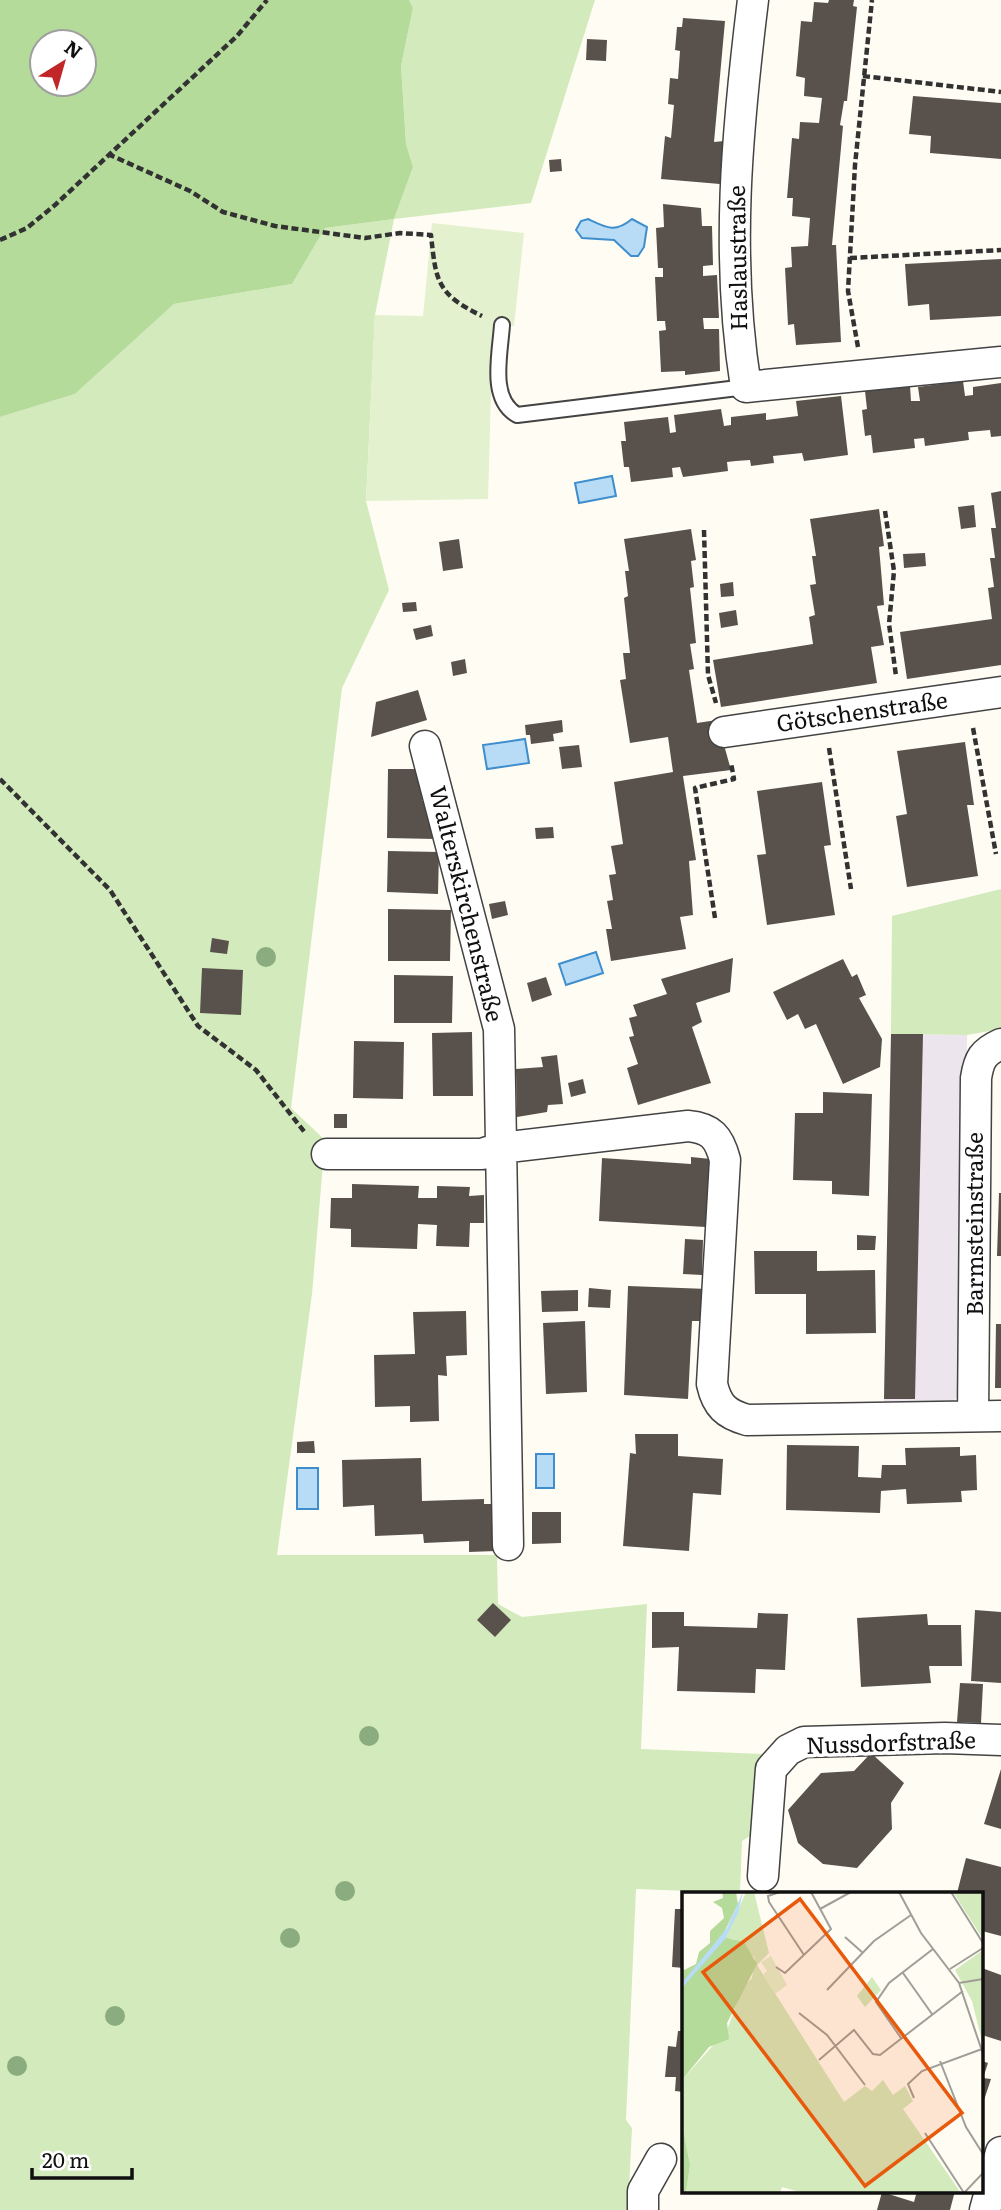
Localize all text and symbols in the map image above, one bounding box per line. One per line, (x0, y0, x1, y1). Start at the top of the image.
north arrow (28, 28, 98, 98)
text: N (59, 33, 89, 65)
street label: Haslaustraße (718, 185, 754, 331)
street label: Götschenstraße (774, 681, 950, 739)
street label: Walterskirchenstraße (422, 782, 514, 1025)
street label: Barmsteinstraße (956, 1132, 990, 1316)
street label: Nussdorfstraße (805, 1721, 977, 1761)
inset map (682, 1892, 984, 2192)
scale bar (32, 2136, 131, 2180)
text: 20 m (42, 2143, 89, 2174)

